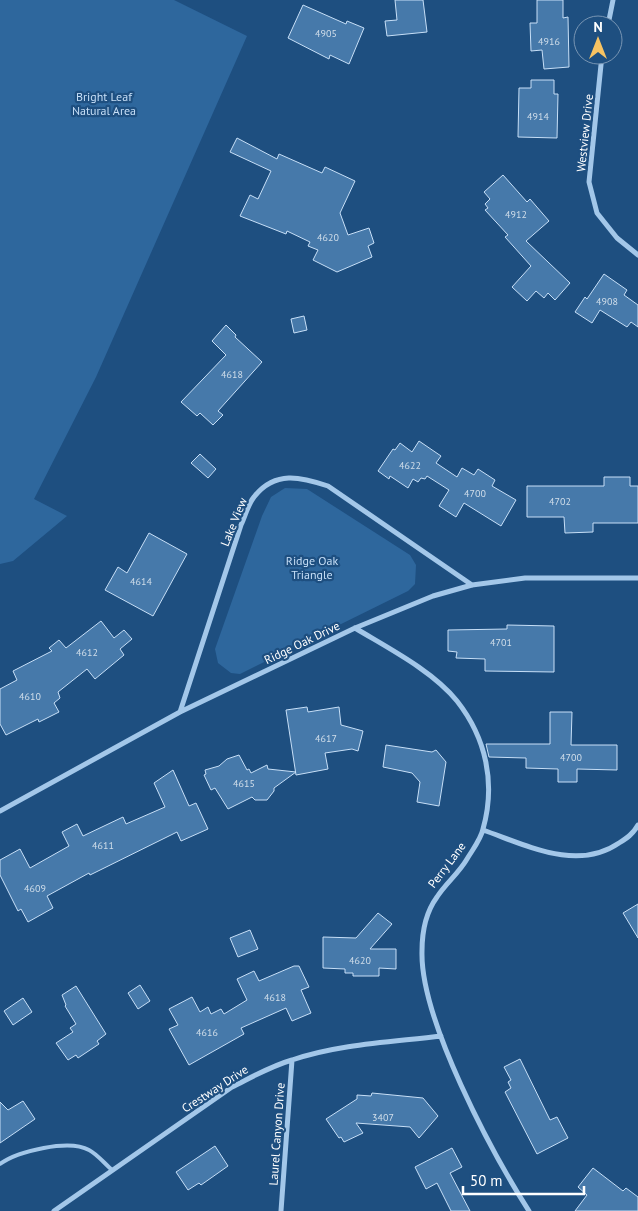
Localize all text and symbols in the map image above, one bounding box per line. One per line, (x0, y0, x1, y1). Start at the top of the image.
north arrow (573, 15, 623, 65)
text: N (593, 18, 603, 36)
house number: 4905 (315, 27, 337, 40)
house number: 4916 (538, 35, 560, 48)
park label: Bright Leaf Natural Area (72, 89, 136, 118)
street label: Westview Drive (573, 93, 596, 173)
house number: 4914 (527, 110, 549, 123)
house number: 4912 (505, 208, 527, 221)
house number: 4620 (317, 231, 339, 244)
house number: 4908 (596, 295, 618, 308)
house number: 4618 (221, 368, 243, 381)
house number: 4622 (399, 459, 421, 472)
house number: 4700 (464, 487, 486, 500)
street label: Lake View (217, 495, 250, 548)
house number: 4702 (549, 495, 571, 508)
park label: Ridge Oak Triangle (286, 553, 338, 582)
house number: 4614 (130, 575, 152, 588)
street label: Ridge Oak Drive (262, 618, 342, 667)
house number: 4701 (490, 636, 512, 649)
house number: 4612 (76, 646, 98, 659)
house number: 4610 (19, 690, 41, 703)
house number: 4617 (315, 732, 337, 745)
house number: 4700 (560, 751, 582, 764)
house number: 4615 (233, 777, 255, 790)
house number: 4611 (92, 839, 114, 852)
street label: Perry Lane (425, 839, 469, 891)
house number: 4609 (24, 882, 46, 895)
house number: 4620 (349, 954, 371, 967)
house number: 4618 (264, 991, 286, 1004)
house number: 4616 (196, 1026, 218, 1039)
street label: Crestway Drive (179, 1062, 251, 1116)
street label: Laurel Canyon Drive (265, 1082, 288, 1186)
house number: 3407 (372, 1111, 394, 1124)
scale bar (463, 1164, 584, 1196)
text: 50 m (470, 1171, 503, 1190)

